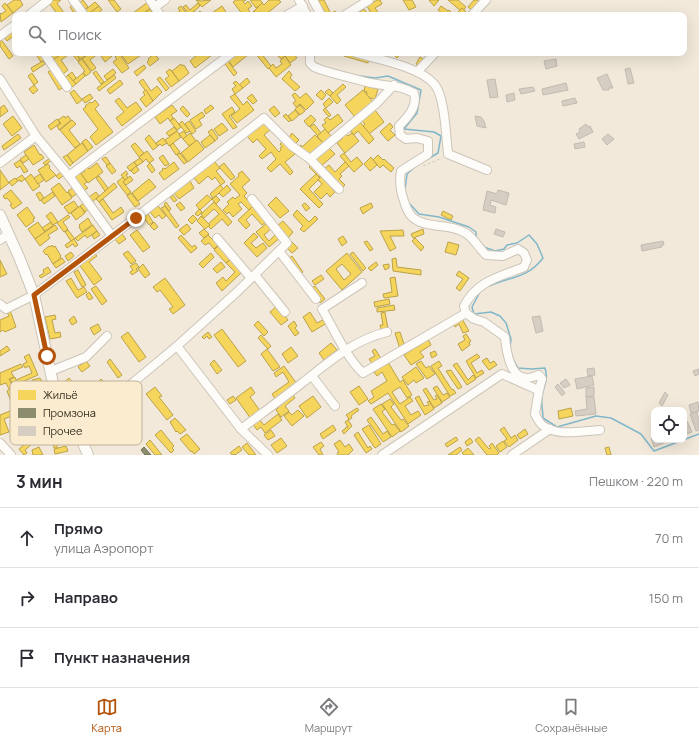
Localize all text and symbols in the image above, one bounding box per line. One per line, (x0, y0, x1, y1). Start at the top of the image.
search box (12, 12, 687, 56)
icon: search (26, 23, 48, 45)
text: Поиск (58, 24, 102, 45)
route end (127, 209, 145, 227)
route start (38, 347, 56, 365)
legend (10, 381, 142, 445)
text: Жильё (43, 387, 78, 402)
text: Промзона (43, 405, 96, 420)
map controls (651, 407, 687, 443)
button: locate (651, 407, 687, 443)
text: Прочее (43, 423, 83, 438)
text: 3 мин (16, 470, 63, 493)
text: Пешком · 220 m (589, 472, 683, 490)
text: Прямо (54, 518, 103, 539)
icon: ahead (16, 527, 38, 549)
text: 70 m (655, 529, 683, 547)
text: улица Аэропорт (54, 539, 154, 557)
icon: right (16, 587, 38, 609)
text: Направо (54, 587, 118, 608)
text: 150 m (649, 589, 683, 607)
icon: arrive (16, 647, 38, 669)
text: Пункт назначения (54, 647, 190, 668)
tab: Карта (91, 696, 122, 735)
tab: Маршрут (305, 696, 353, 735)
tab: Сохранённые (535, 696, 608, 735)

